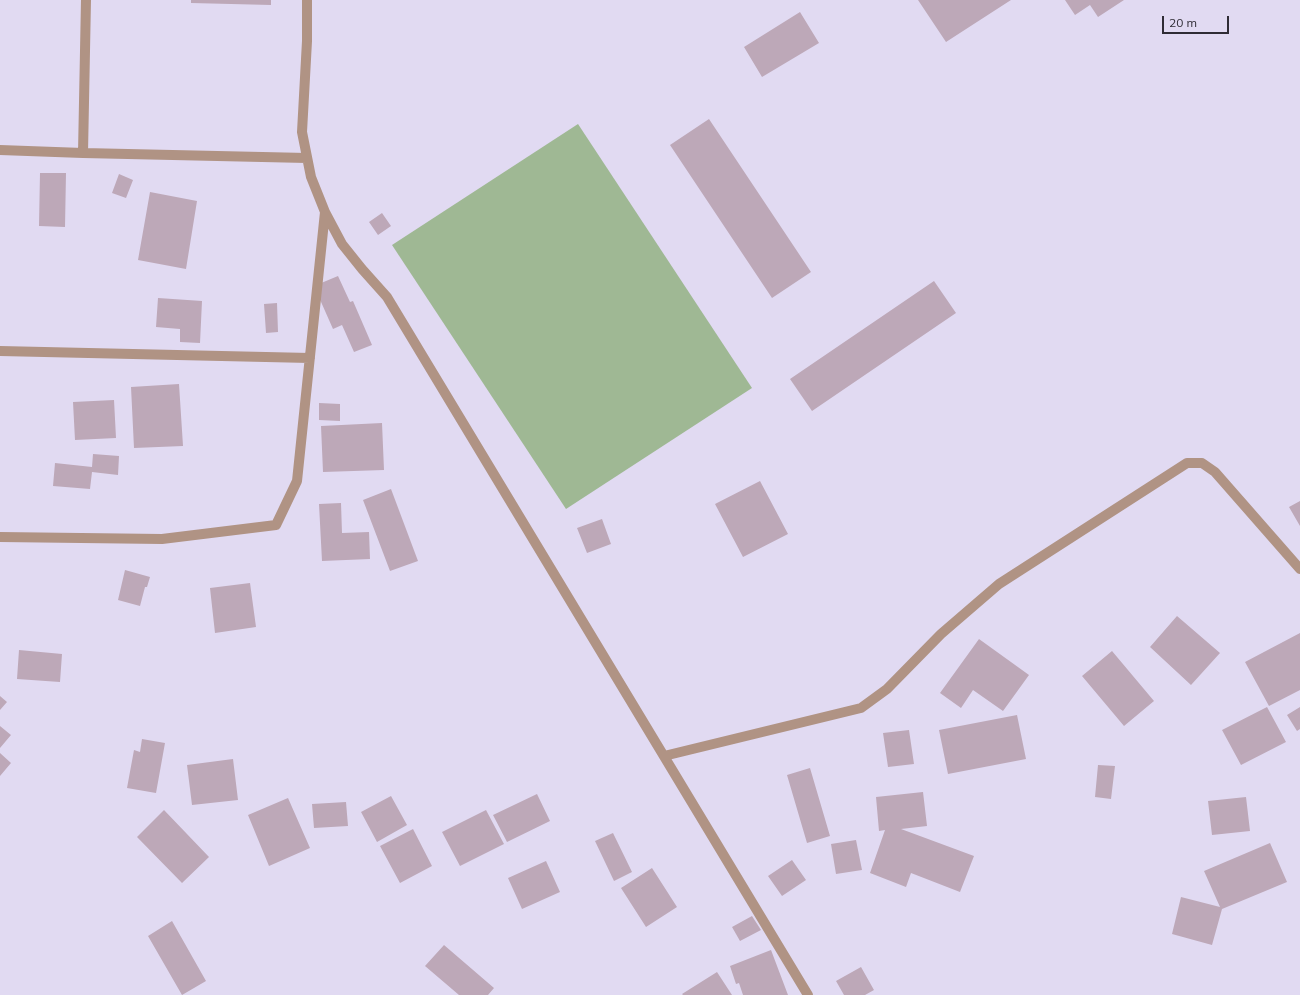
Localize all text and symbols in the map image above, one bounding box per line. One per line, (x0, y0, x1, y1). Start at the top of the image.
scale bar (1164, 8, 1231, 34)
text: 20 m (1169, 15, 1197, 30)

